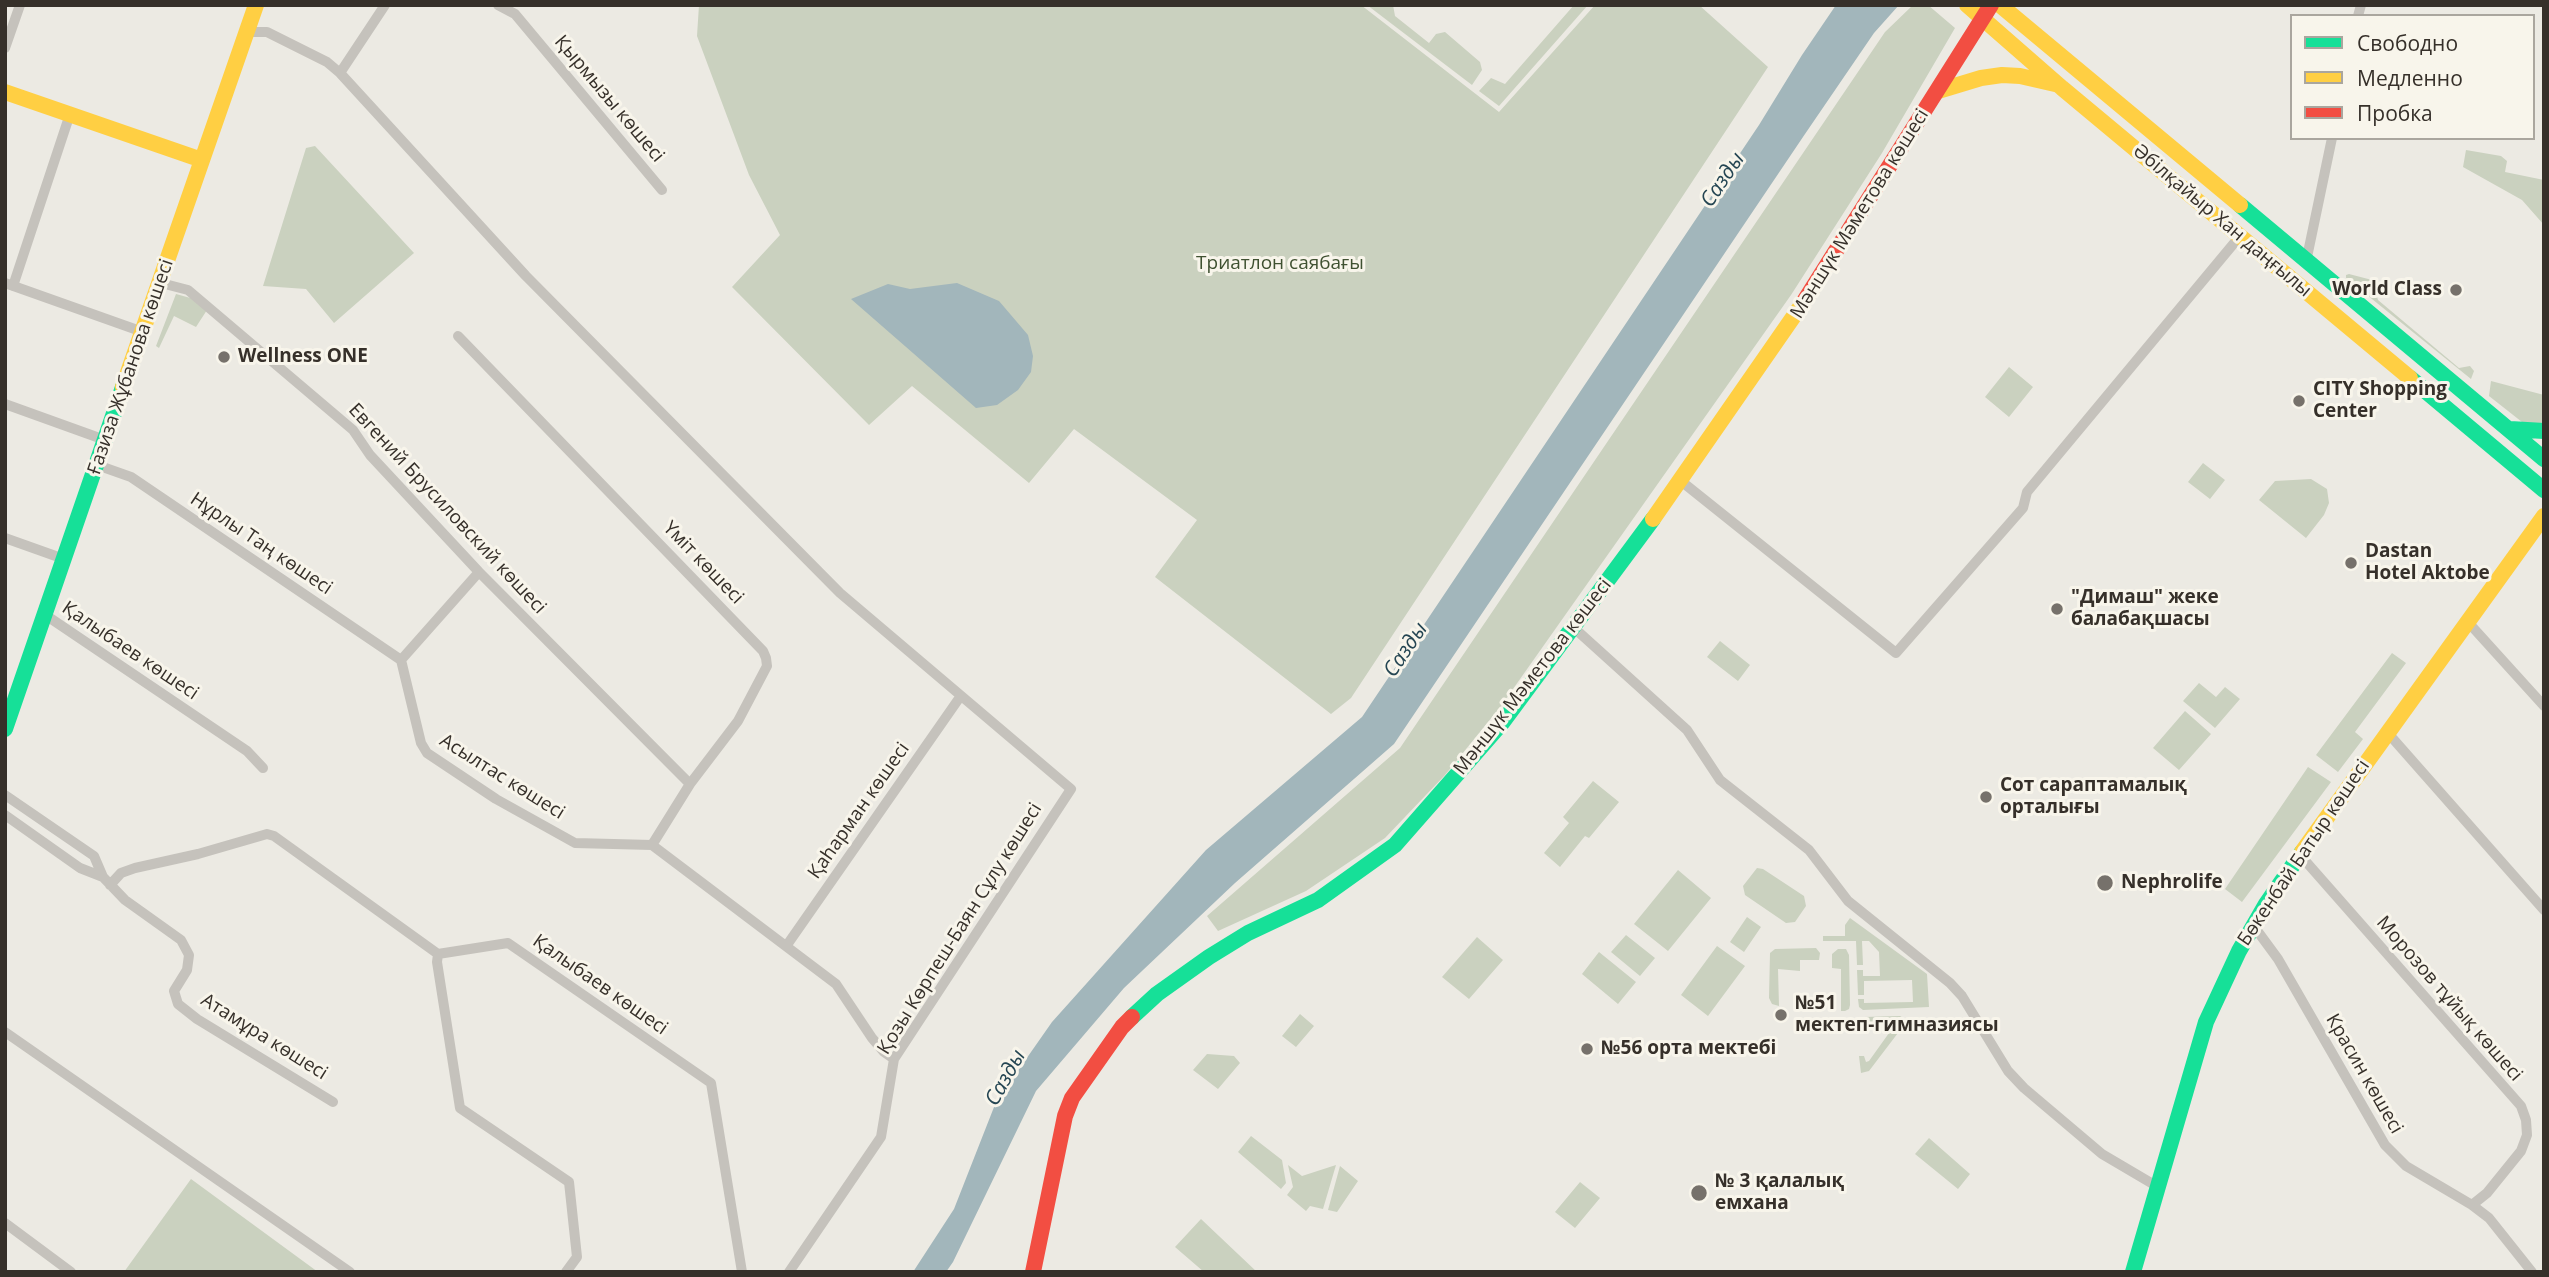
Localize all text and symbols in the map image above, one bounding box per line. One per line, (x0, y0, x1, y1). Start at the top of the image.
legend (2290, 14, 2535, 140)
text: Свободно (2357, 29, 2458, 57)
street label: Қырмызы көшесі (549, 31, 669, 167)
text: Медленно (2357, 64, 2463, 92)
text: Пробка (2357, 99, 2433, 127)
street label: Мәншүк Мәметова көшесі (1786, 105, 1934, 323)
street label: Әбілқайыр Хан даңғылы (2128, 140, 2316, 302)
water label: Сазды (1696, 148, 1750, 212)
park label: Триатлон саябағы (1196, 253, 1364, 275)
street label: Ғазиза Жұбанова көшесі (83, 256, 179, 478)
place label: World Class (2332, 279, 2442, 301)
marker: World Class (2448, 282, 2464, 298)
place label: Wellness ONE (238, 346, 368, 368)
marker: Wellness ONE (216, 349, 232, 365)
place label: CITY Shopping Center (2313, 379, 2447, 423)
marker: CITY Shopping Center (2291, 393, 2307, 409)
street label: Евгений Брусиловский көшесі (343, 399, 551, 619)
street label: Нұрлы Таң көшесі (186, 488, 336, 600)
street label: Үміт көшесі (658, 517, 748, 609)
place label: Dastan Hotel Aktobe (2365, 541, 2490, 585)
marker: Dastan Hotel Aktobe (2343, 555, 2359, 571)
street label: Мәншүк Мәметова көшесі (1449, 574, 1617, 780)
place label: "Димаш" жеке балабақшасы (2071, 587, 2219, 631)
street label: Қалыбаев көшесі (57, 597, 203, 705)
marker: "Димаш" жеке балабақшасы (2049, 601, 2065, 617)
water label: Сазды (1379, 618, 1433, 682)
street label: Асылтас көшесі (435, 729, 569, 825)
street label: Қаһарман көшесі (803, 738, 915, 884)
street label: Бөкенбай Батыр көшесі (2233, 756, 2375, 950)
place label: Сот сараптамалық орталығы (2000, 775, 2187, 819)
marker: Сот сараптамалық орталығы (1978, 789, 1994, 805)
street label: Қозы Көрпеш-Баян Сұлу көшесі (873, 799, 1047, 1059)
place label: Nephrolife (2121, 872, 2223, 894)
marker: Nephrolife (2095, 873, 2115, 893)
street label: Морозов тұйық көшесі (2371, 912, 2527, 1086)
street label: Қалыбаев көшесі (528, 930, 672, 1040)
street label: Атамұра көшесі (197, 989, 331, 1085)
place label: №51 мектеп-гимназиясы (1795, 993, 1999, 1037)
marker: №51 мектеп-гимназиясы (1773, 1007, 1789, 1023)
street label: Красин көшесі (2320, 1010, 2408, 1138)
place label: №56 орта мектебі (1601, 1038, 1776, 1060)
marker: №56 орта мектебі (1579, 1041, 1595, 1057)
water label: Сазды (980, 1045, 1032, 1111)
place label: № 3 қалалық емхана (1715, 1171, 1844, 1215)
marker: № 3 қалалық емхана (1689, 1183, 1709, 1203)

